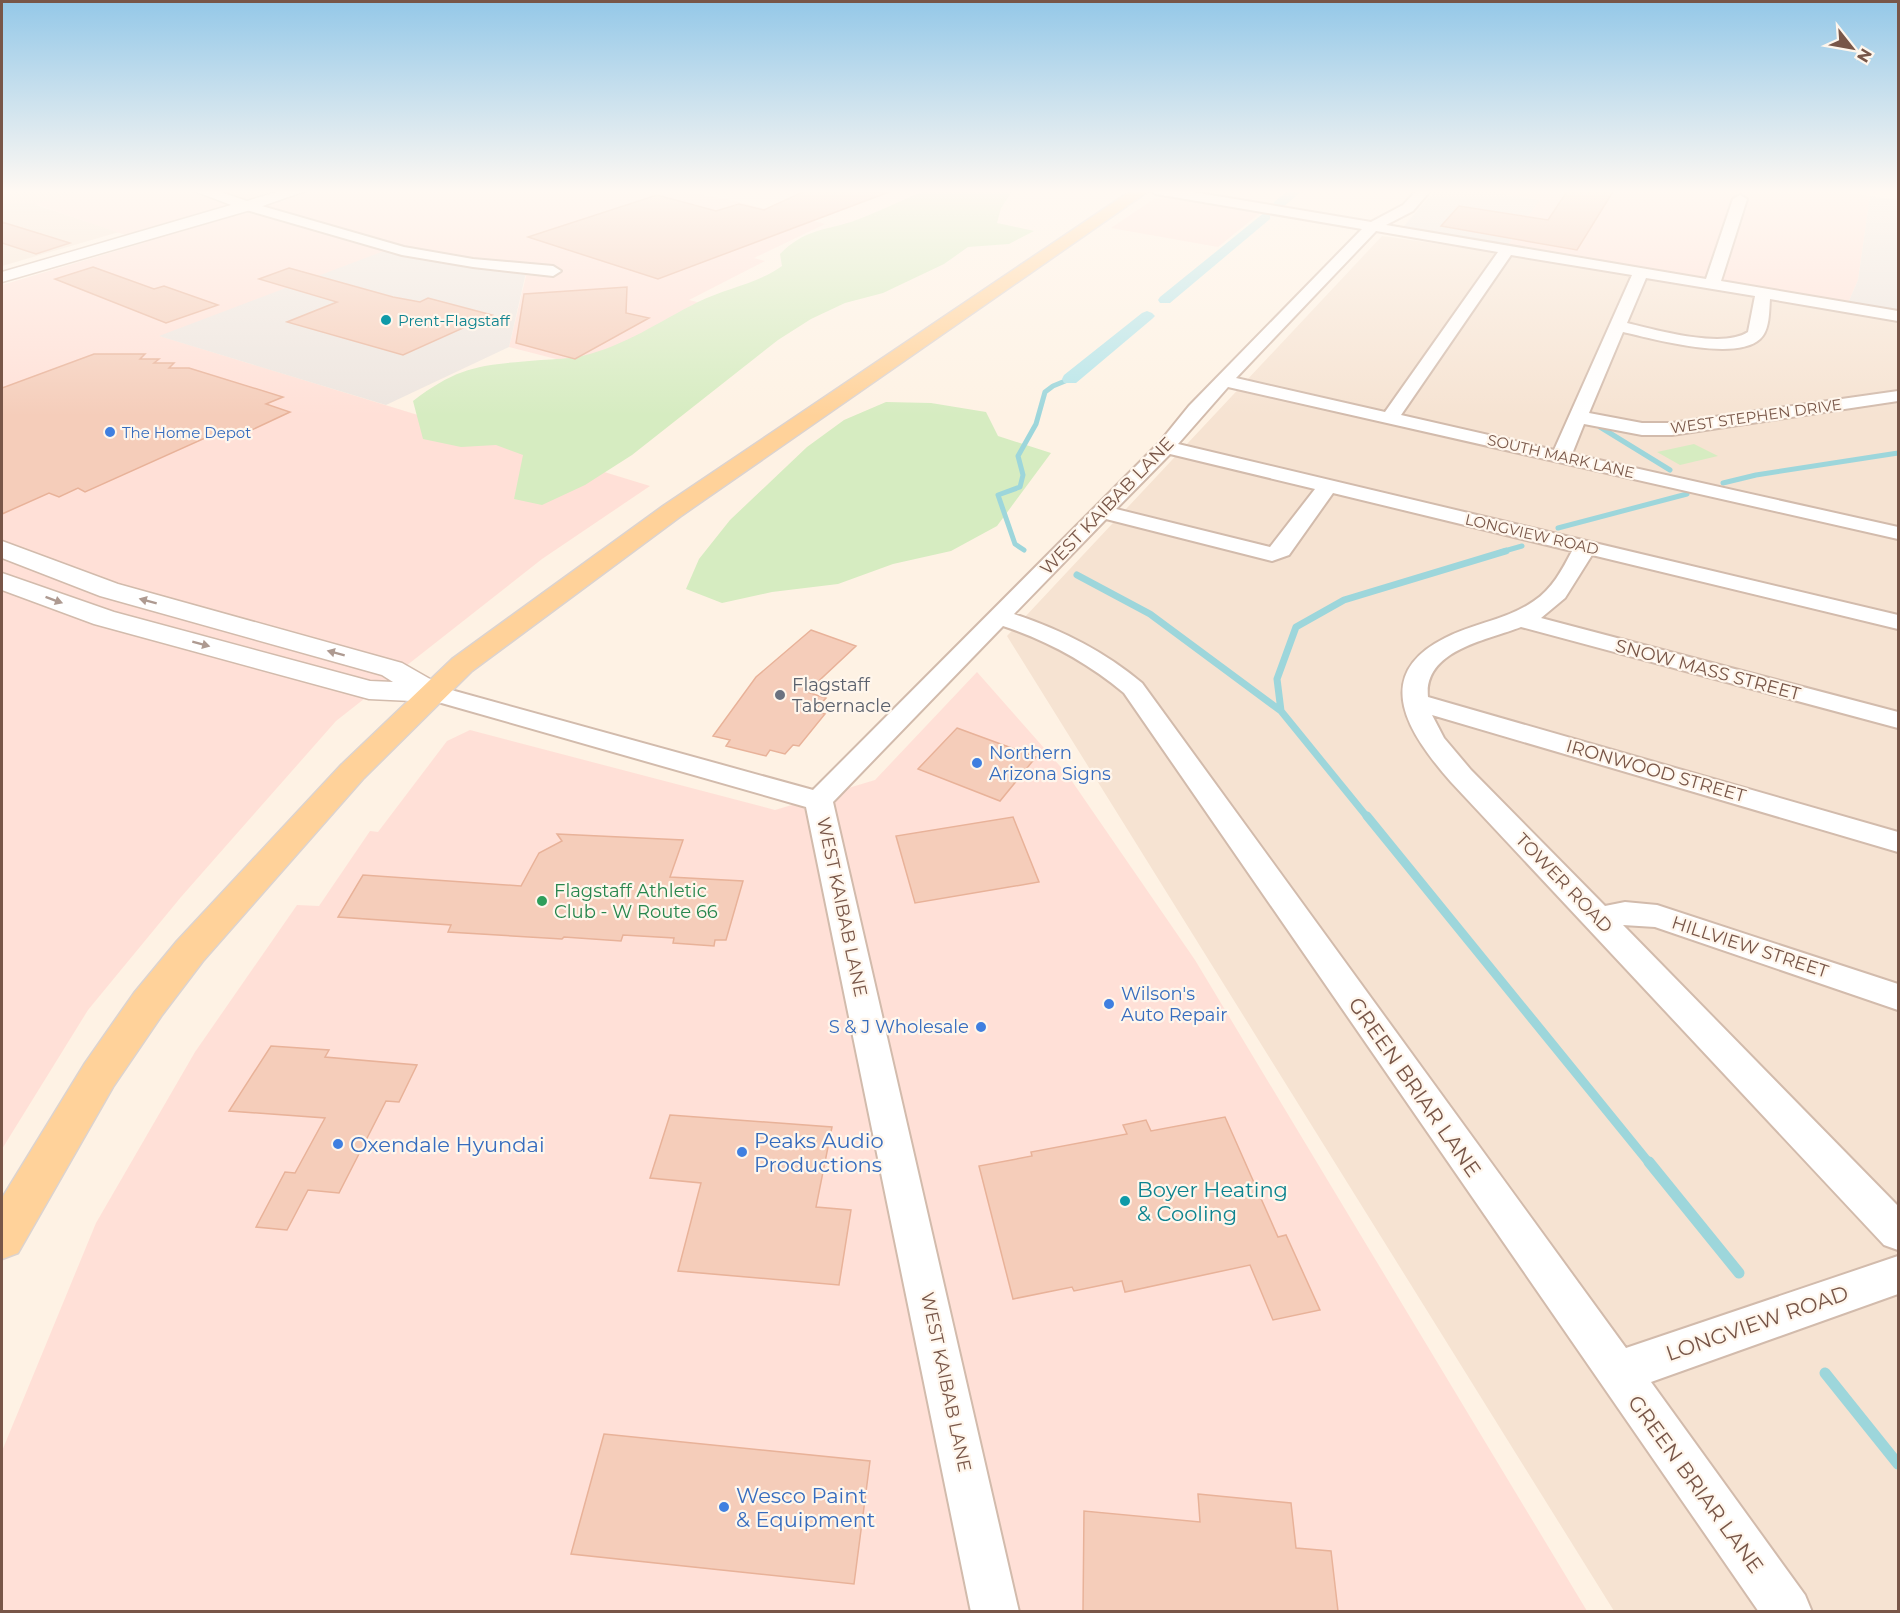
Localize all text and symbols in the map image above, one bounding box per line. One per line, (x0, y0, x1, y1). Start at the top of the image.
north arrow (1822, 18, 1882, 78)
text: N (1853, 45, 1876, 66)
place label: Prent-Flagstaff (398, 311, 511, 330)
marker: Prent-Flagstaff (379, 313, 393, 327)
street label: WEST STEPHEN DRIVE (1669, 395, 1843, 437)
place label: The Home Depot (122, 423, 251, 442)
marker: The Home Depot (103, 425, 117, 439)
street label: SOUTH MARK LANE (1486, 430, 1636, 482)
street label: WEST KAIBAB LANE (1035, 432, 1179, 580)
street label: LONGVIEW ROAD (1463, 509, 1601, 559)
one-way arrow (45, 596, 63, 606)
one-way arrow (139, 596, 157, 605)
street label: SNOW MASS STREET (1613, 635, 1804, 705)
one-way arrow (192, 639, 211, 649)
one-way arrow (327, 648, 345, 657)
place label: Flagstaff Tabernacle (792, 674, 891, 717)
marker: Flagstaff Tabernacle (773, 688, 787, 702)
street label: IRONWOOD STREET (1564, 735, 1749, 807)
place label: Northern Arizona Signs (989, 742, 1111, 785)
marker: Northern Arizona Signs (970, 756, 984, 770)
street label: WEST KAIBAB LANE (812, 815, 872, 999)
street label: TOWER ROAD (1511, 829, 1617, 937)
place label: Flagstaff Athletic Club - W Route 66 (554, 880, 718, 923)
marker: Flagstaff Athletic Club - W Route 66 (535, 894, 549, 908)
street label: HILLVIEW STREET (1669, 911, 1832, 983)
place label: Wilson's Auto Repair (1121, 983, 1228, 1026)
street label: GREEN BRIAR LANE (1343, 992, 1487, 1182)
marker: Wilson's Auto Repair (1102, 997, 1116, 1011)
place label: S & J Wholesale (829, 1016, 969, 1038)
marker: S & J Wholesale (974, 1020, 988, 1034)
place label: Peaks Audio Productions (754, 1128, 884, 1177)
place label: Oxendale Hyundai (350, 1132, 545, 1157)
marker: Oxendale Hyundai (331, 1137, 345, 1151)
marker: Peaks Audio Productions (735, 1145, 749, 1159)
place label: Boyer Heating & Cooling (1137, 1177, 1288, 1226)
marker: Boyer Heating & Cooling (1118, 1194, 1132, 1208)
street label: LONGVIEW ROAD (1662, 1280, 1852, 1366)
street label: WEST KAIBAB LANE (916, 1290, 976, 1474)
street label: GREEN BRIAR LANE (1623, 1390, 1769, 1578)
place label: Wesco Paint & Equipment (736, 1483, 875, 1532)
marker: Wesco Paint & Equipment (717, 1500, 731, 1514)

